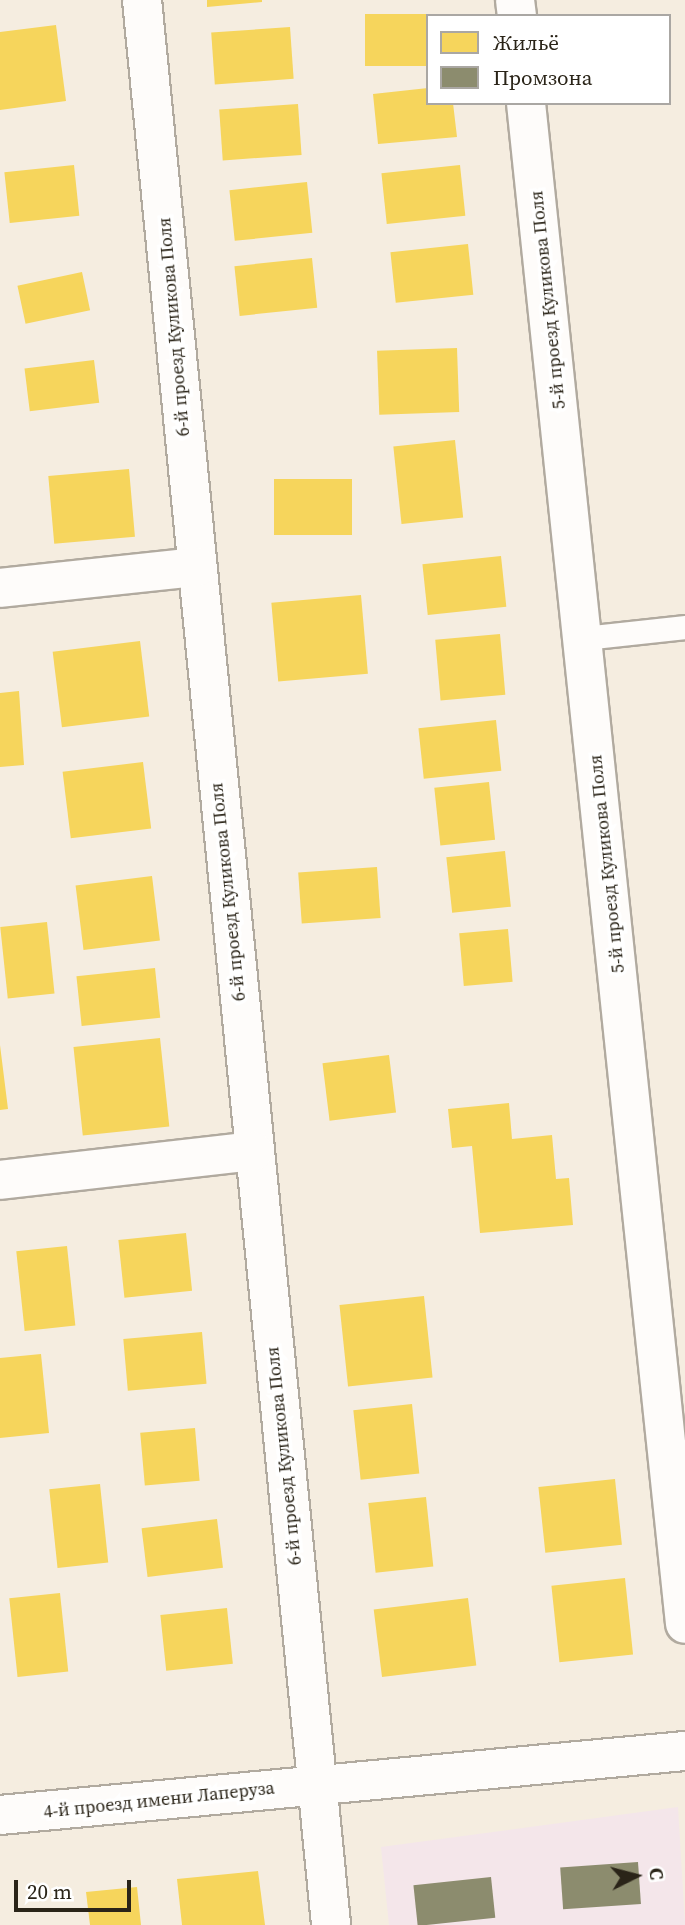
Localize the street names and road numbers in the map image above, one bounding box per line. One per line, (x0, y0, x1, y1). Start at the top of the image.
street label: 5-й проезд Куликова Поля (526, 190, 570, 410)
street label: 6-й проезд Куликова Поля (154, 217, 194, 437)
street label: 5-й проезд Куликова Поля (585, 754, 629, 974)
street label: 6-й проезд Куликова Поля (206, 782, 250, 1002)
street label: 6-й проезд Куликова Поля (262, 1346, 306, 1566)
street label: 4-й проезд имени Лаперуза (42, 1777, 276, 1823)

